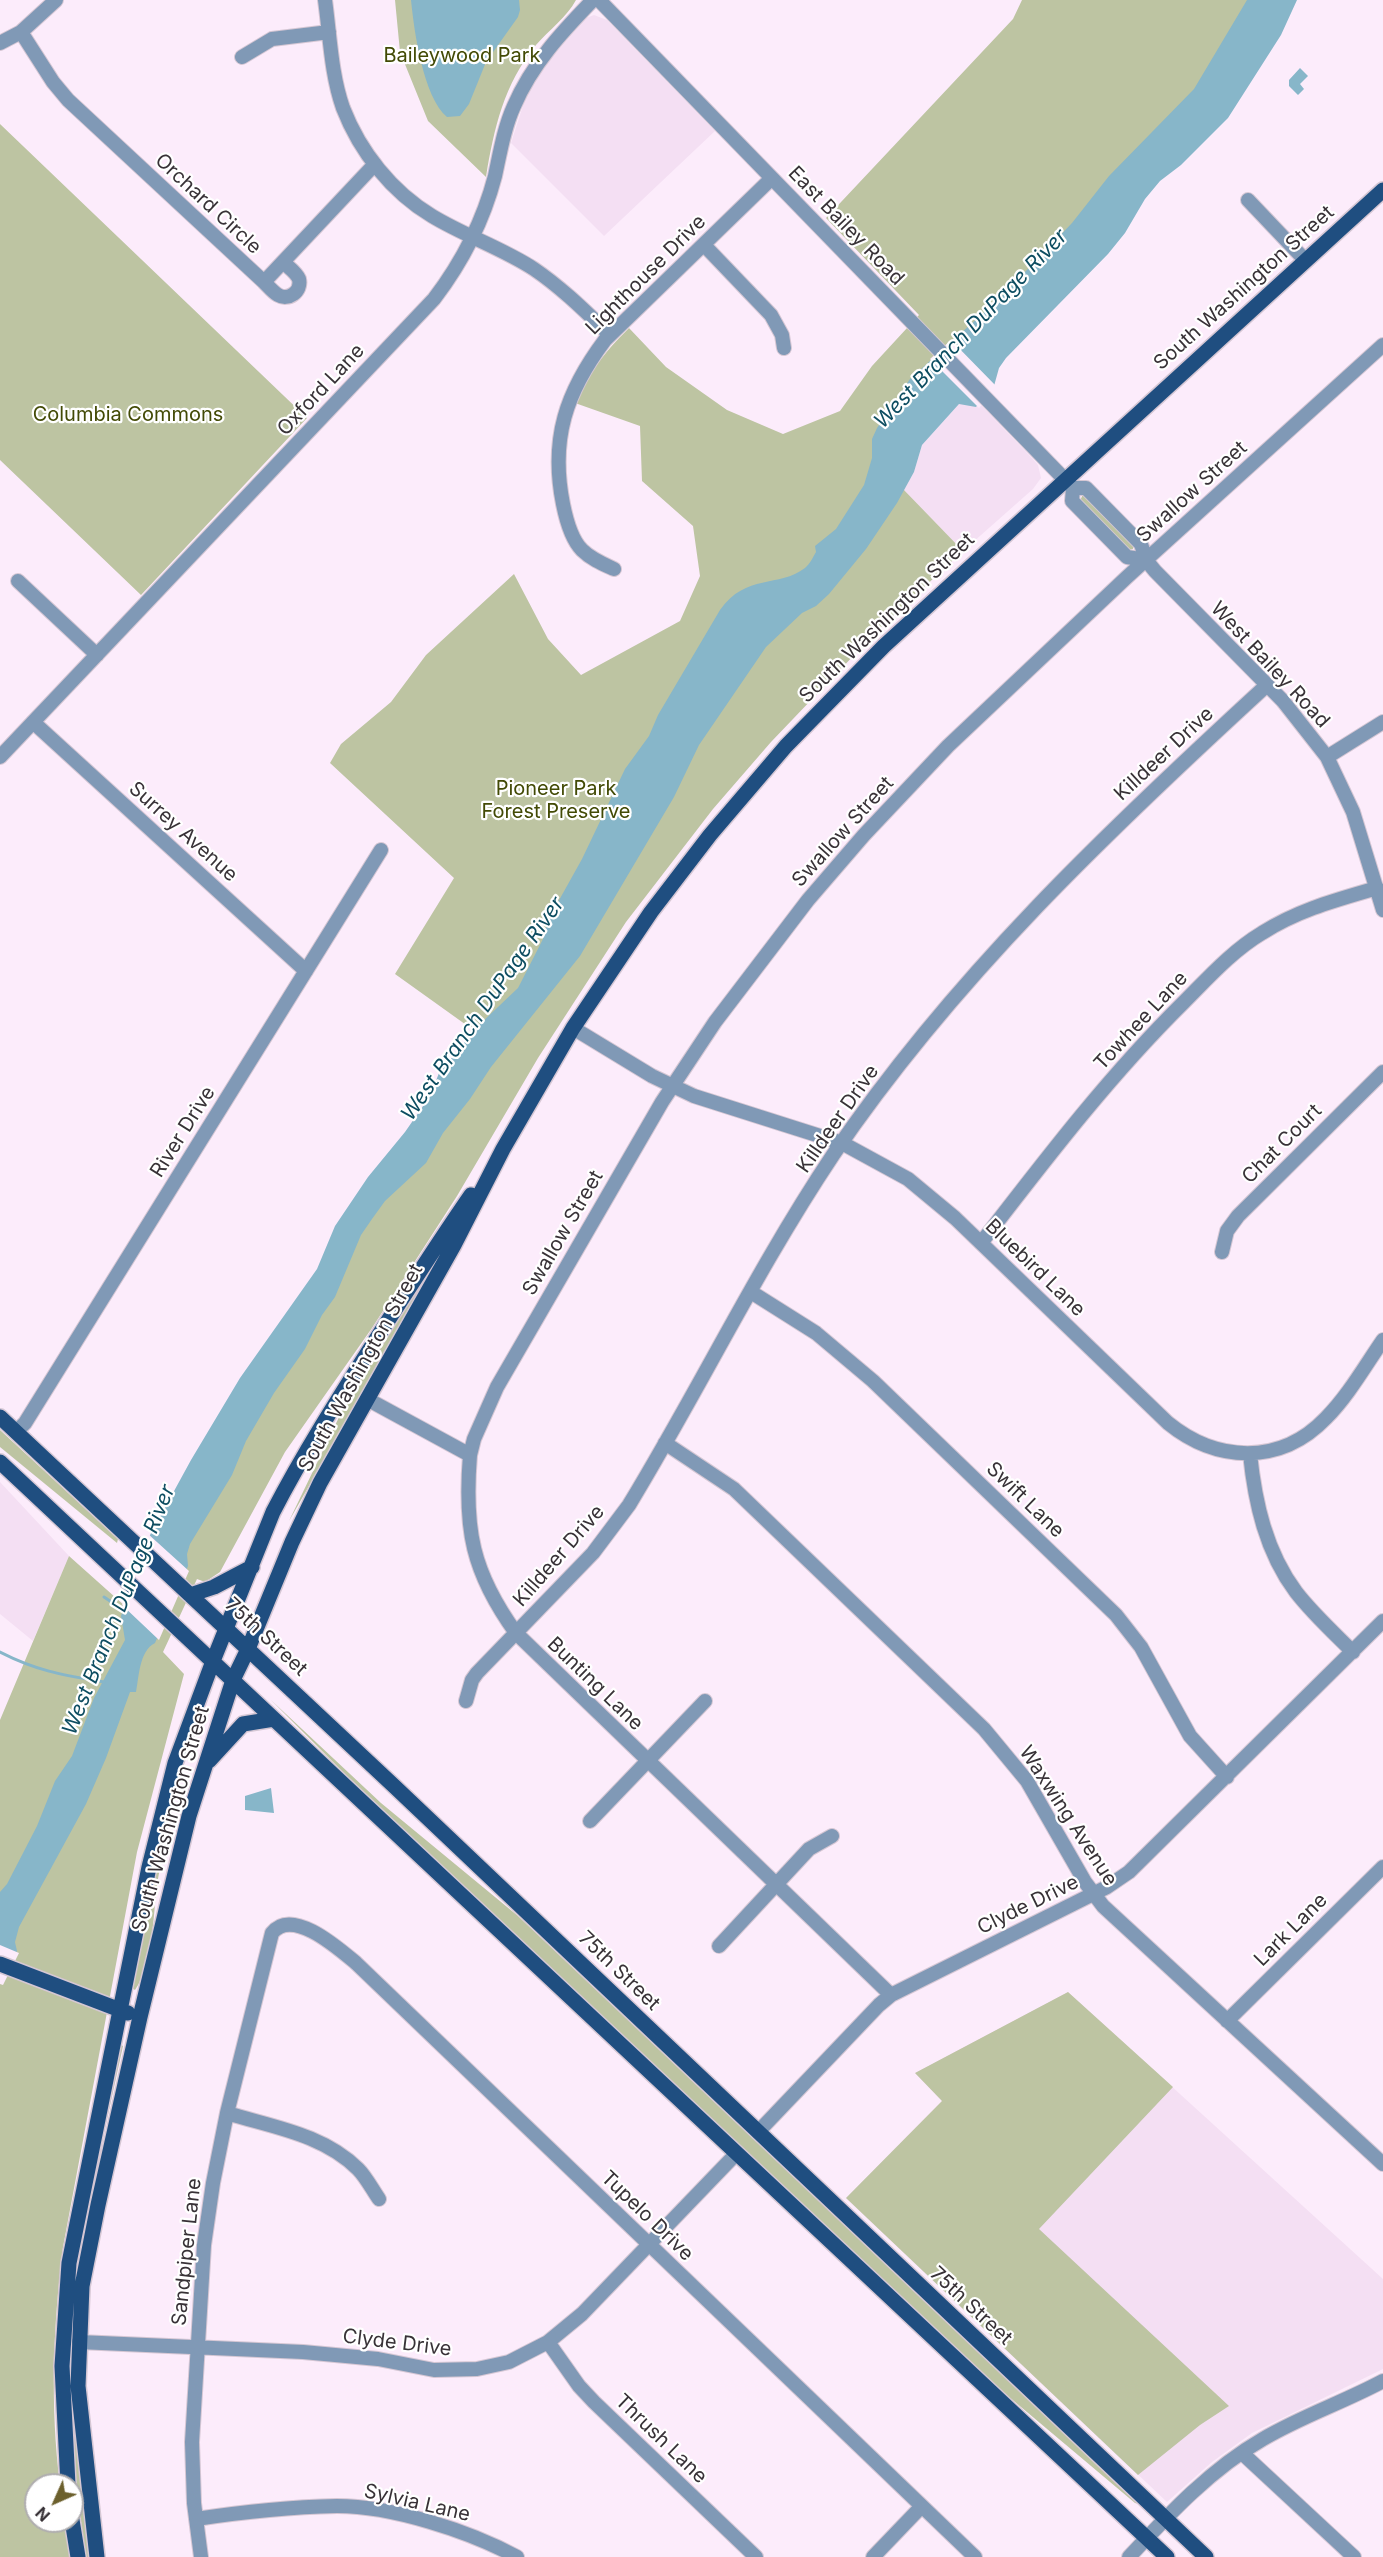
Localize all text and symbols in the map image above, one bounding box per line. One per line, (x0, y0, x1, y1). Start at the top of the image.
park label: Baileywood Park (383, 44, 541, 68)
street label: Orchard Circle (150, 149, 266, 259)
street label: East Bailey Road (783, 161, 909, 291)
street label: South Washington Street (1149, 201, 1339, 375)
street label: Lighthouse Drive (581, 210, 711, 340)
water label: West Branch DuPage River (869, 224, 1073, 434)
street label: Oxford Lane (272, 339, 370, 441)
park label: Columbia Commons (33, 403, 223, 427)
street label: Swallow Street (1132, 436, 1252, 548)
street label: South Washington Street (794, 528, 980, 708)
street label: West Bailey Road (1205, 597, 1335, 733)
street label: Killdeer Drive (1110, 702, 1218, 806)
street label: Swallow Street (787, 772, 899, 892)
street label: Surrey Avenue (124, 777, 242, 887)
park label: Pioneer Park Forest Preserve (482, 777, 630, 824)
water label: West Branch DuPage River (396, 892, 570, 1126)
street label: Towhee Lane (1089, 967, 1193, 1075)
street label: Killdeer Drive (792, 1060, 884, 1178)
street label: River Drive (146, 1082, 220, 1182)
street label: Chat Court (1237, 1099, 1327, 1189)
street label: Swallow Street (518, 1166, 608, 1300)
street label: Bluebird Lane (980, 1214, 1090, 1322)
street label: South Washington Street (294, 1260, 428, 1476)
street label: Swift Lane (981, 1457, 1069, 1543)
water label: West Branch DuPage River (57, 1481, 181, 1739)
street label: Killdeer Drive (508, 1500, 610, 1612)
street label: 75th Street (220, 1593, 312, 1681)
street label: Bunting Lane (542, 1632, 648, 1736)
street label: South Washington Street (127, 1703, 215, 1935)
street label: Waxwing Avenue (1014, 1742, 1122, 1890)
street label: Clyde Drive (974, 1870, 1082, 1940)
street label: Lark Lane (1250, 1889, 1332, 1971)
street label: 75th Street (573, 1926, 665, 2016)
street label: Tupelo Drive (596, 2166, 698, 2266)
street label: Sandpiper Lane (167, 2177, 207, 2327)
street label: 75th Street (925, 2262, 1017, 2350)
street label: Clyde Drive (341, 2324, 453, 2362)
street label: Thrush Lane (610, 2389, 712, 2489)
north arrow (24, 2473, 84, 2533)
street label: Sylvia Lane (362, 2479, 472, 2527)
text: N (31, 2503, 54, 2526)

